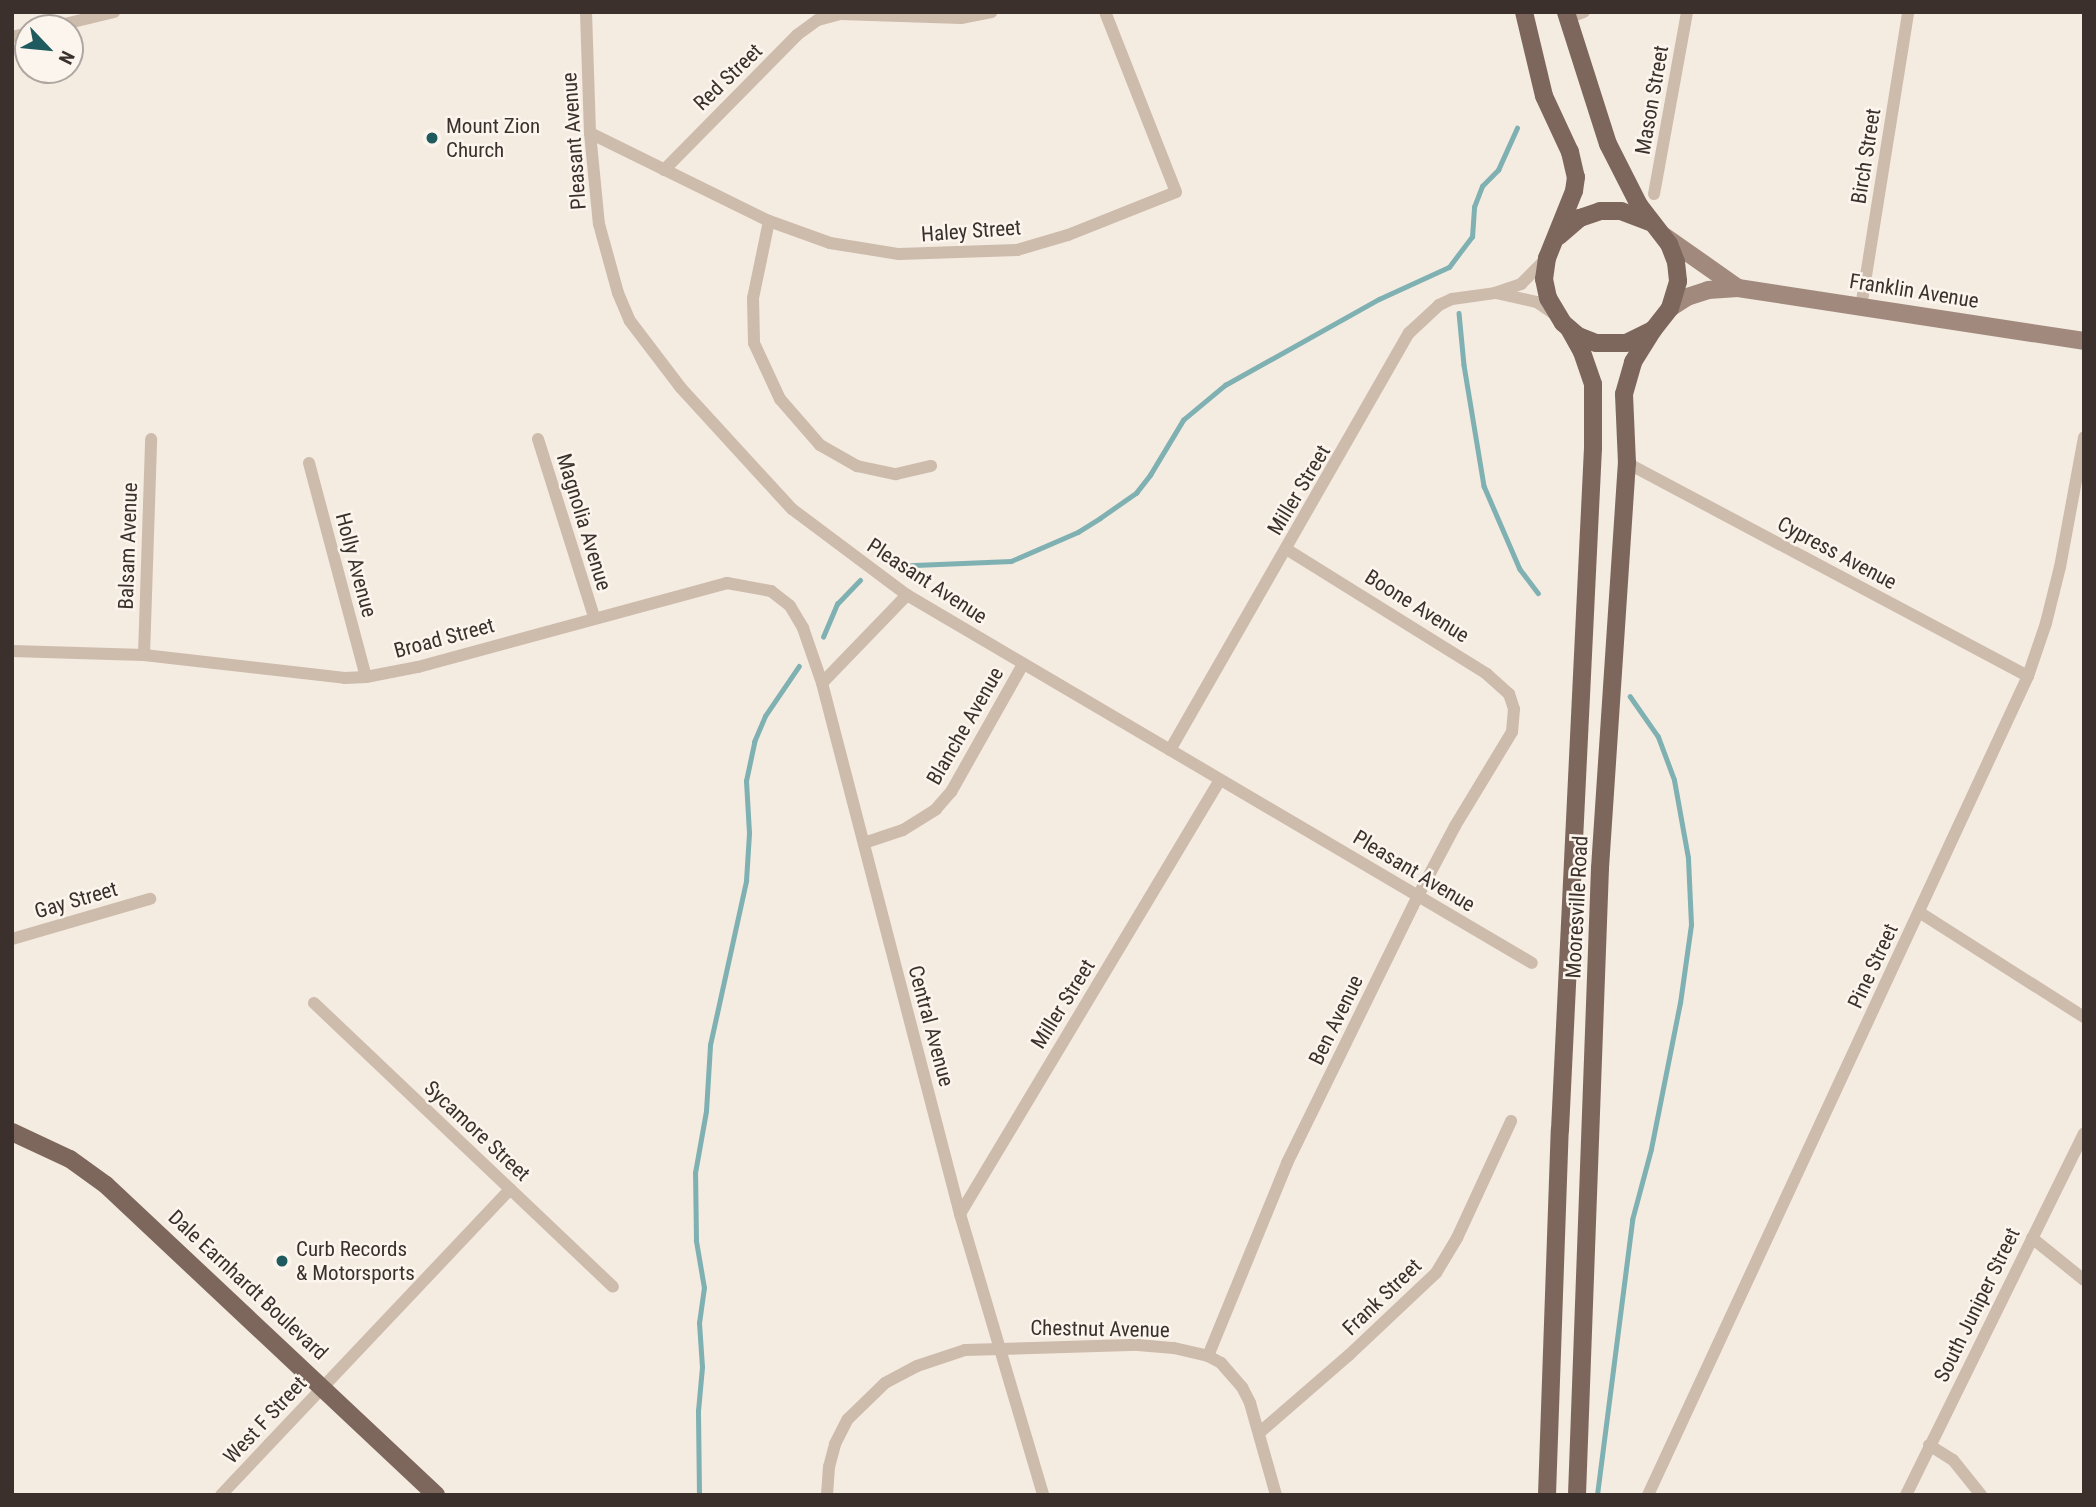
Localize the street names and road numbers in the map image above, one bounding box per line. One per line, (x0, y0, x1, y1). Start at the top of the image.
street label: Red Street (689, 38, 767, 116)
street label: Mason Street (1630, 44, 1674, 156)
street label: Pleasant Avenue (557, 71, 591, 211)
street label: Birch Street (1846, 106, 1886, 206)
street label: Haley Street (920, 215, 1022, 247)
street label: Franklin Avenue (1848, 268, 1980, 314)
street label: Miller Street (1262, 440, 1336, 540)
street label: Magnolia Avenue (551, 450, 617, 594)
street label: Balsam Avenue (113, 482, 143, 610)
street label: Holly Avenue (330, 510, 382, 620)
street label: Cypress Avenue (1773, 511, 1901, 595)
street label: Pleasant Avenue (862, 533, 992, 629)
street label: Boone Avenue (1360, 564, 1474, 648)
street label: Broad Street (391, 613, 497, 663)
street label: Blanche Avenue (921, 663, 1009, 789)
street label: Pleasant Avenue (1349, 825, 1479, 917)
street label: Mooresville Road (1561, 835, 1593, 979)
street label: Gay Street (32, 876, 120, 924)
street label: Pine Street (1842, 920, 1904, 1012)
street label: Miller Street (1026, 955, 1100, 1053)
street label: Central Avenue (903, 963, 959, 1089)
street label: Ben Avenue (1303, 971, 1369, 1069)
street label: Sycamore Street (419, 1076, 535, 1186)
street label: Dale Earnhardt Boulevard (163, 1205, 333, 1365)
street label: South Juniper Street (1929, 1224, 2025, 1386)
street label: Frank Street (1337, 1253, 1427, 1341)
street label: Chestnut Avenue (1030, 1315, 1170, 1343)
street label: West F Street (218, 1371, 312, 1469)

